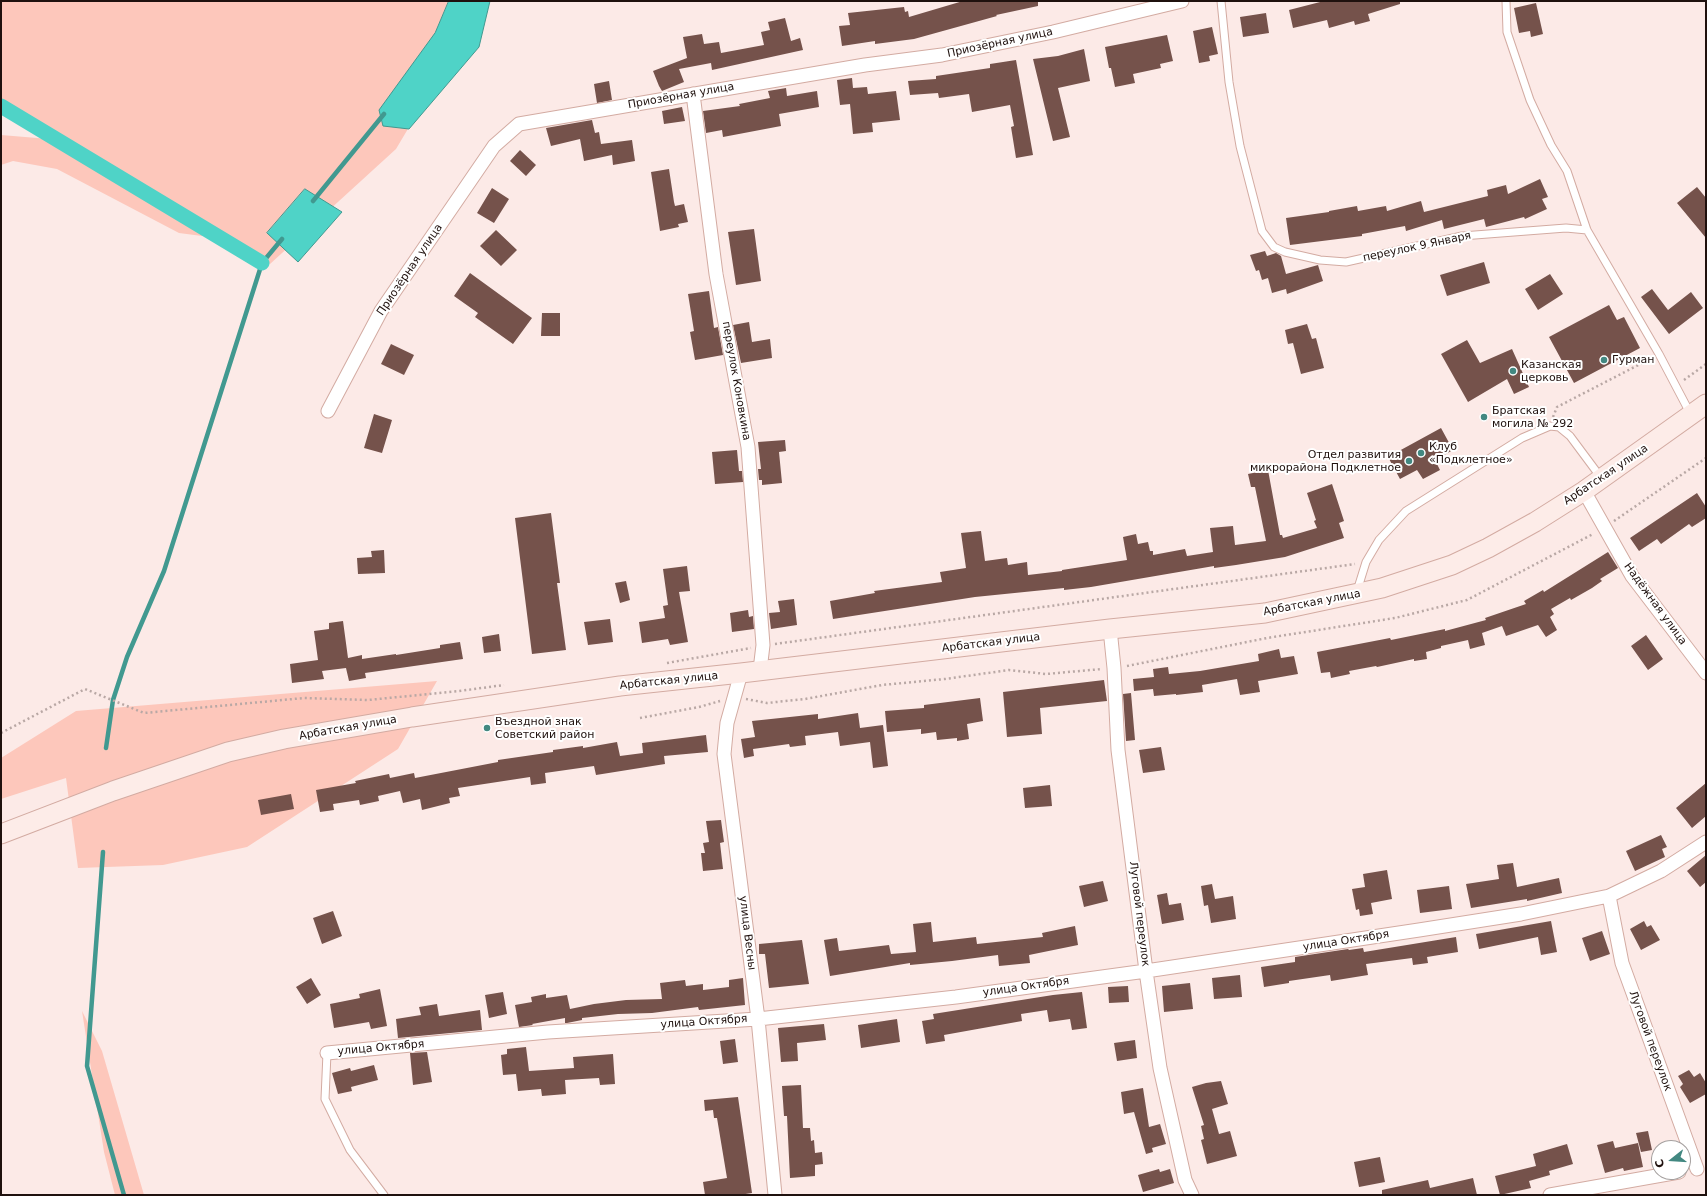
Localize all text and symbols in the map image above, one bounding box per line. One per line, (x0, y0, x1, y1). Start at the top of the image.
street label: Приозёрная улица (946, 25, 1054, 61)
street label: Приозёрная улица (627, 80, 735, 112)
street label: Приозёрная улица (374, 222, 446, 318)
street label: переулок 9 Января (1362, 229, 1472, 265)
street label: переулок Коновкина (719, 320, 753, 442)
place label: Гурман (1612, 353, 1654, 367)
marker: Гурман (1599, 355, 1609, 365)
place label: Казанская церковь (1521, 358, 1581, 384)
marker: Казанская церковь (1508, 366, 1518, 376)
place label: Братская могила № 292 (1492, 404, 1573, 430)
marker: Братская могила № 292 (1479, 412, 1489, 422)
place label: Клуб «Подклетное» (1429, 440, 1513, 466)
street label: Арбатская улица (1561, 442, 1651, 508)
place label: Отдел развития микрорайона Подклетное (1250, 448, 1401, 474)
marker: Клуб «Подклетное» (1416, 448, 1426, 458)
marker: Отдел развития микрорайона Подклетное (1404, 456, 1414, 466)
street label: Надёжная улица (1621, 560, 1689, 648)
street label: Арбатская улица (1262, 587, 1362, 619)
street label: Арбатская улица (941, 630, 1041, 656)
street label: Арбатская улица (619, 669, 719, 693)
street label: Арбатская улица (298, 713, 398, 743)
place label: Въездной знак Советский район (495, 715, 594, 741)
marker: Въездной знак Советский район (482, 723, 492, 733)
street label: Луговой переулок (1126, 861, 1152, 967)
street label: улица Весны (736, 895, 758, 971)
street label: улица Октября (1302, 928, 1390, 954)
street label: улица Октября (982, 974, 1070, 1000)
street label: Луговой переулок (1626, 989, 1674, 1093)
street label: улица Октября (660, 1012, 748, 1032)
street label: улица Октября (337, 1038, 425, 1058)
north arrow (1651, 1140, 1691, 1180)
text: С (1653, 1158, 1667, 1169)

